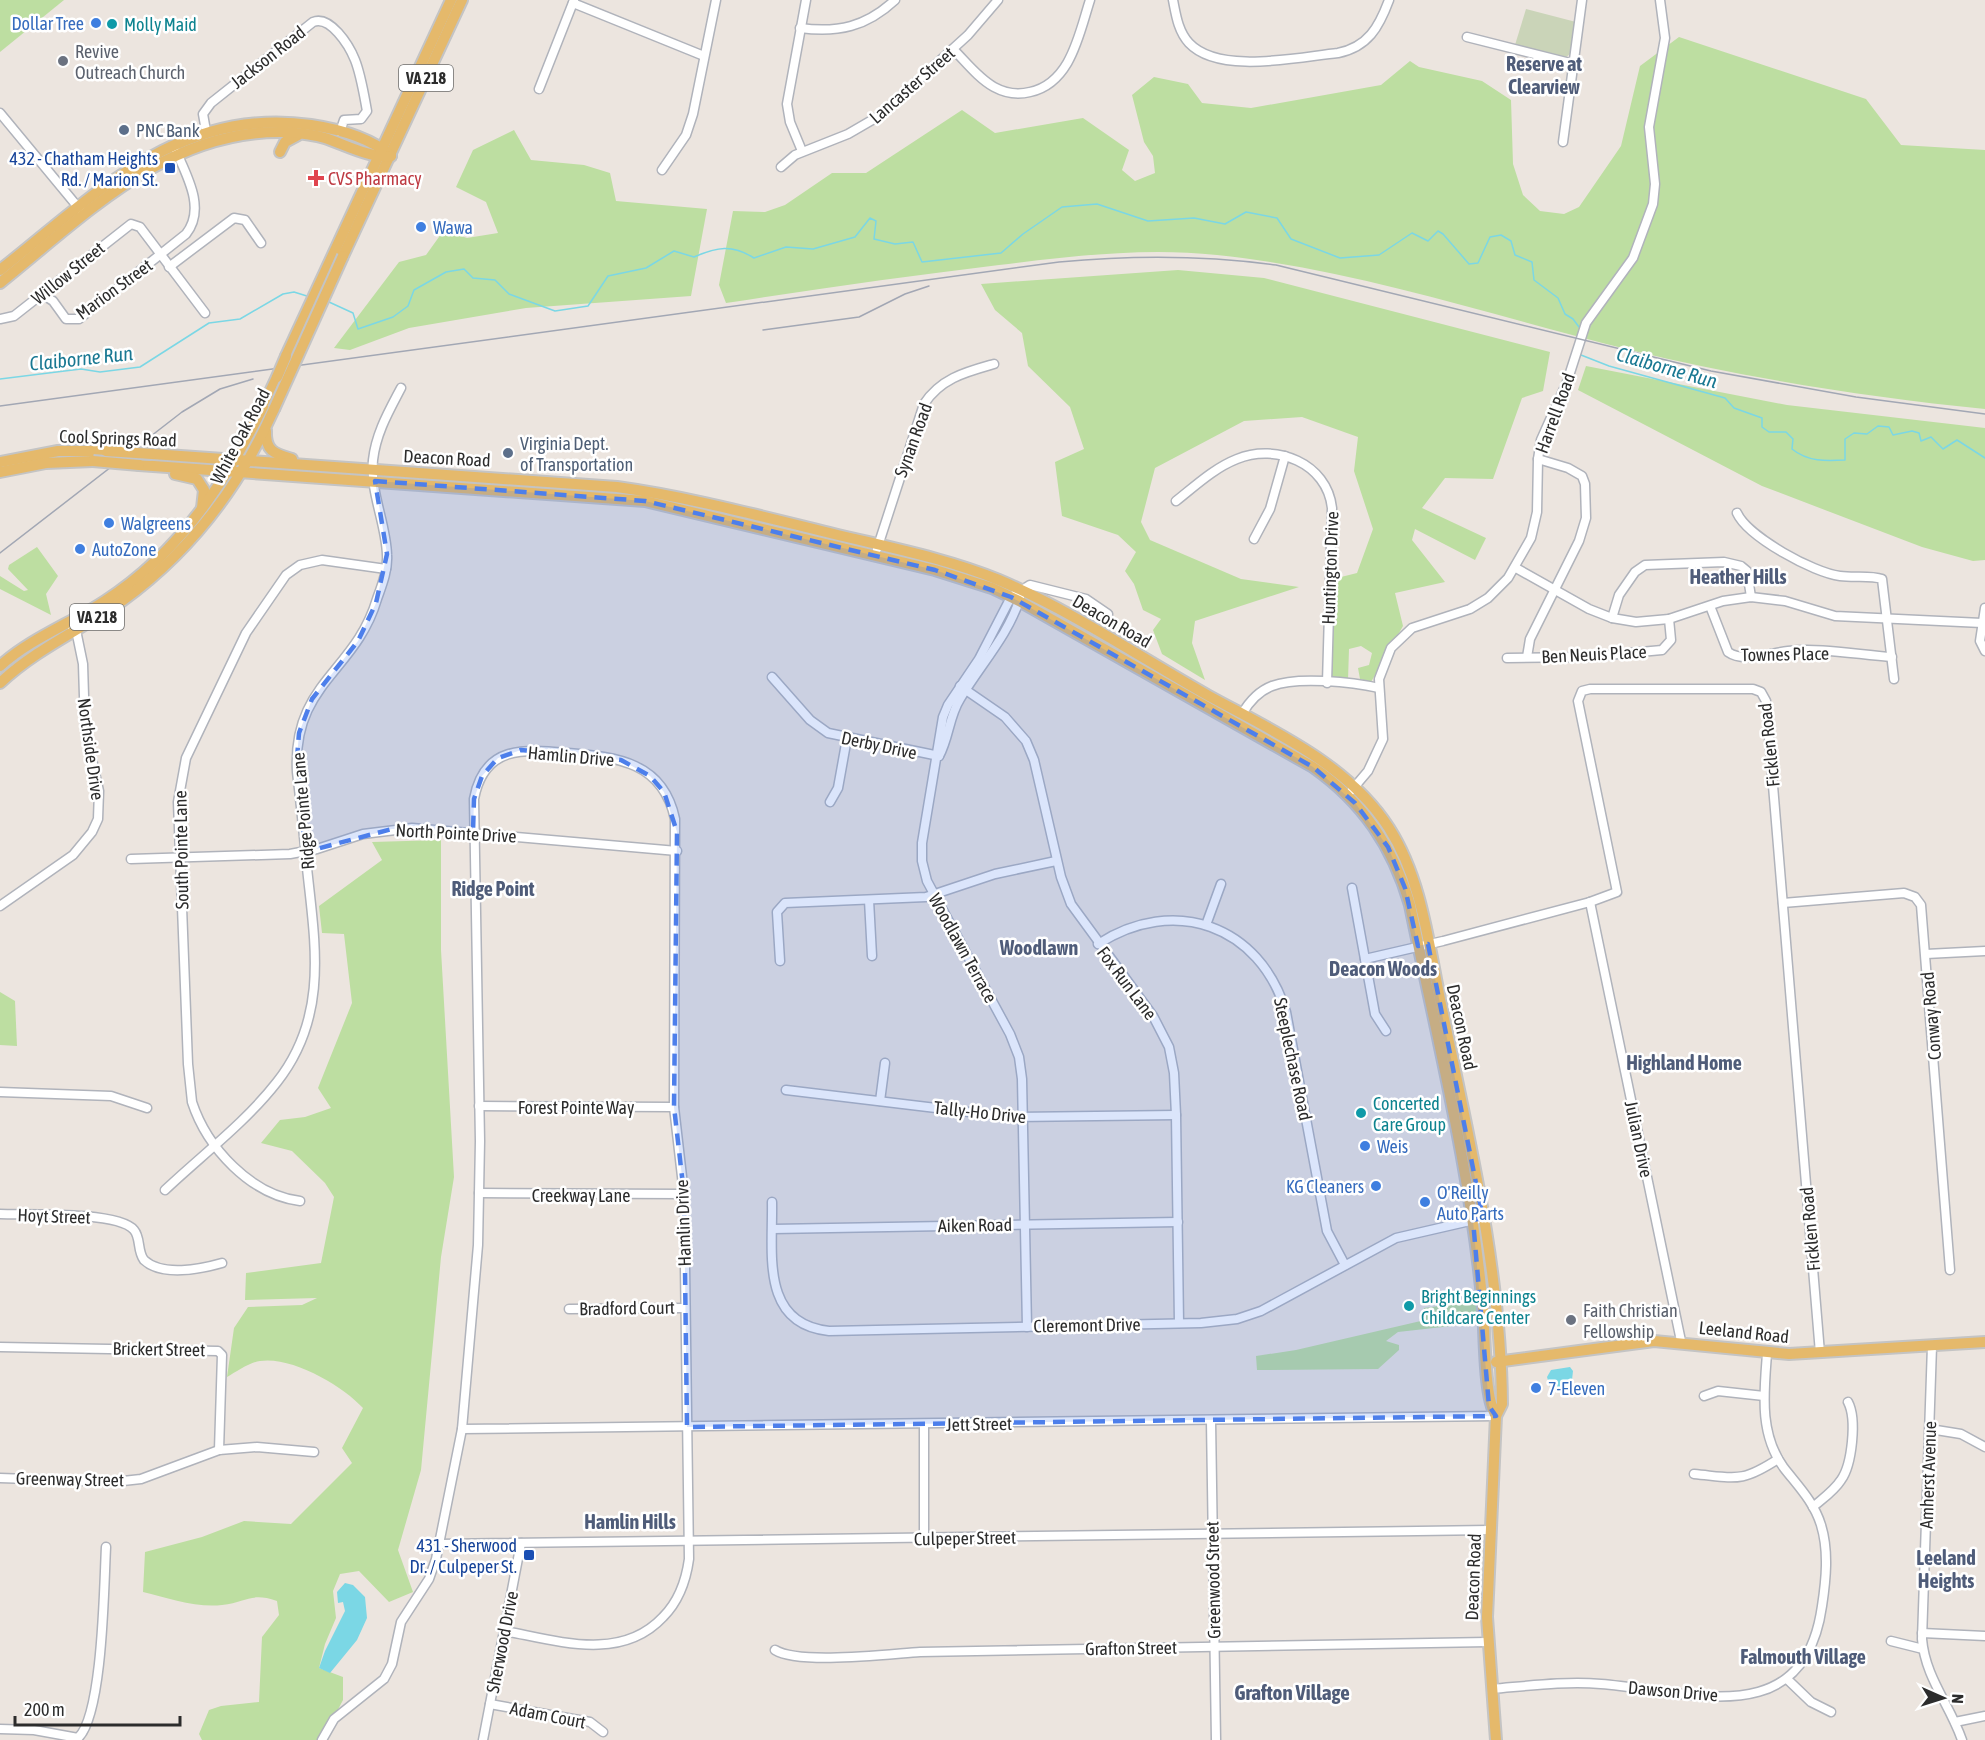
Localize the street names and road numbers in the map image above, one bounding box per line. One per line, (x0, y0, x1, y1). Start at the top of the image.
street label: Jackson Road (226, 21, 310, 93)
street label: Lancaster Street (865, 42, 959, 128)
road number: VA 218 (399, 65, 453, 91)
street label: Willow Street (27, 237, 109, 309)
street label: Marion Street (72, 254, 156, 324)
street label: Harrell Road (1531, 370, 1579, 456)
street label: White Oak Road (206, 385, 274, 487)
street label: Synan Road (890, 400, 936, 480)
street label: Cool Springs Road (59, 425, 177, 451)
street label: Deacon Road (403, 445, 491, 471)
street label: Huntington Drive (1318, 511, 1342, 625)
street label: Deacon Road (1069, 590, 1155, 652)
road number: VA 218 (70, 604, 124, 630)
street label: Ben Neuis Place (1541, 641, 1647, 667)
street label: Townes Place (1741, 643, 1829, 665)
street label: Northside Drive (73, 697, 109, 801)
street label: Ficklen Road (1754, 702, 1784, 788)
street label: Derby Drive (839, 727, 919, 763)
street label: Hamlin Drive (527, 742, 615, 770)
street label: Ridge Pointe Lane (287, 752, 319, 870)
street label: South Pointe Lane (169, 790, 193, 910)
street label: North Pointe Drive (395, 819, 517, 847)
street label: Woodlawn Terrace (924, 890, 1002, 1006)
street label: Fox Run Lane (1093, 942, 1161, 1024)
street label: Conway Road (1917, 971, 1945, 1061)
street label: Deacon Road (1443, 982, 1481, 1072)
street label: Steeplechase Road (1270, 996, 1316, 1122)
street label: Forest Pointe Way (518, 1097, 634, 1118)
street label: Tally-Ho Drive (933, 1097, 1027, 1127)
street label: Julian Drive (1621, 1099, 1657, 1179)
street label: Hamlin Drive (671, 1179, 695, 1267)
street label: Creekway Lane (532, 1185, 630, 1206)
street label: Ficklen Road (1796, 1186, 1824, 1272)
street label: Hoyt Street (17, 1204, 91, 1228)
street label: Aiken Road (938, 1214, 1012, 1236)
street label: Bradford Court (579, 1297, 675, 1319)
street label: Cleremont Drive (1033, 1314, 1141, 1336)
street label: Leeland Road (1698, 1317, 1790, 1347)
street label: Brickert Street (112, 1338, 206, 1360)
street label: Jett Street (946, 1413, 1012, 1435)
street label: Amherst Avenue (1916, 1421, 1940, 1529)
street label: Greenway Street (16, 1468, 124, 1490)
street label: Greenwood Street (1201, 1521, 1225, 1639)
street label: Culpeper Street (914, 1527, 1016, 1549)
street label: Deacon Road (1461, 1533, 1485, 1621)
street label: Sherwood Drive (482, 1589, 522, 1695)
street label: Grafton Street (1085, 1637, 1177, 1659)
street label: Dawson Drive (1627, 1677, 1719, 1705)
street label: Adam Court (508, 1697, 588, 1733)

